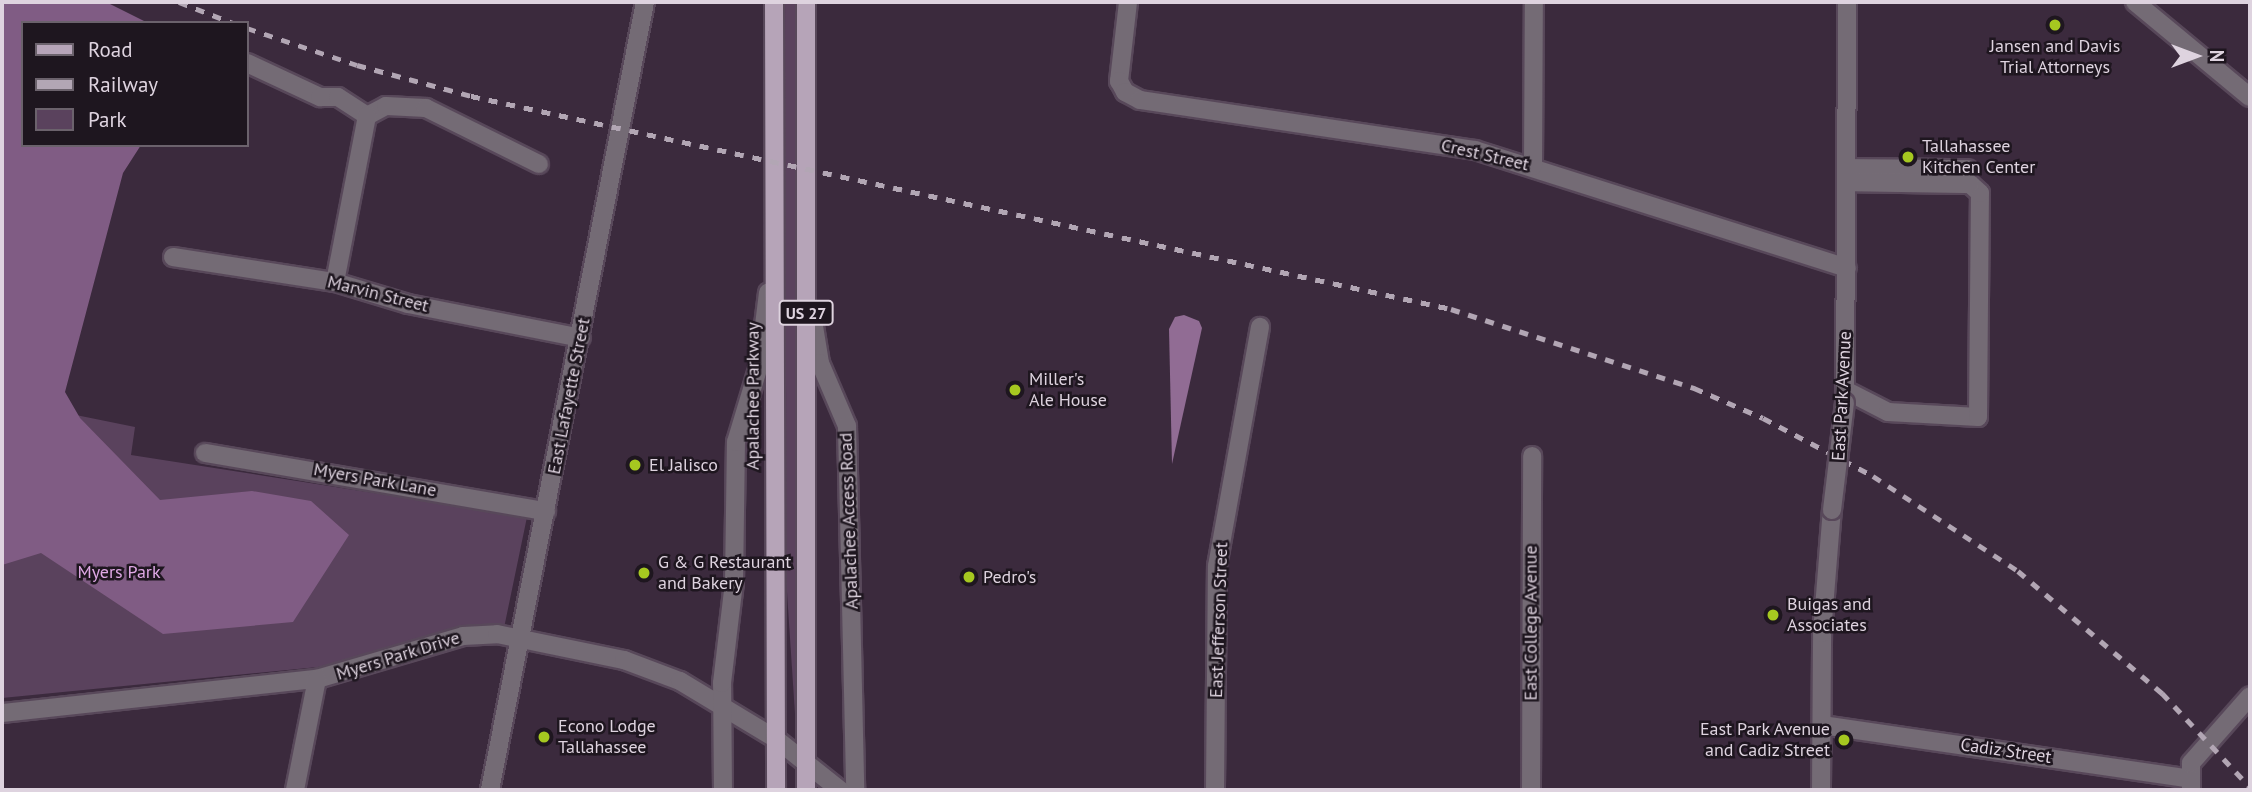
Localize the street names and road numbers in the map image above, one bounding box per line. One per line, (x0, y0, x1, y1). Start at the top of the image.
street label: Crest Street (1439, 134, 1531, 176)
street label: Marvin Street (325, 271, 431, 317)
road number: US 27 (778, 300, 834, 326)
street label: East Lafayette Street (543, 316, 595, 476)
street label: Apalachee Parkway (742, 322, 764, 470)
street label: East Park Avenue (1828, 330, 1856, 462)
street label: Apalachee Access Road (835, 432, 863, 610)
street label: Myers Park Lane (312, 459, 438, 501)
street label: East Jefferson Street (1205, 542, 1233, 698)
street label: East College Avenue (1520, 545, 1542, 701)
street label: Myers Park Drive (333, 627, 463, 685)
street label: Cadiz Street (1959, 734, 2053, 768)

